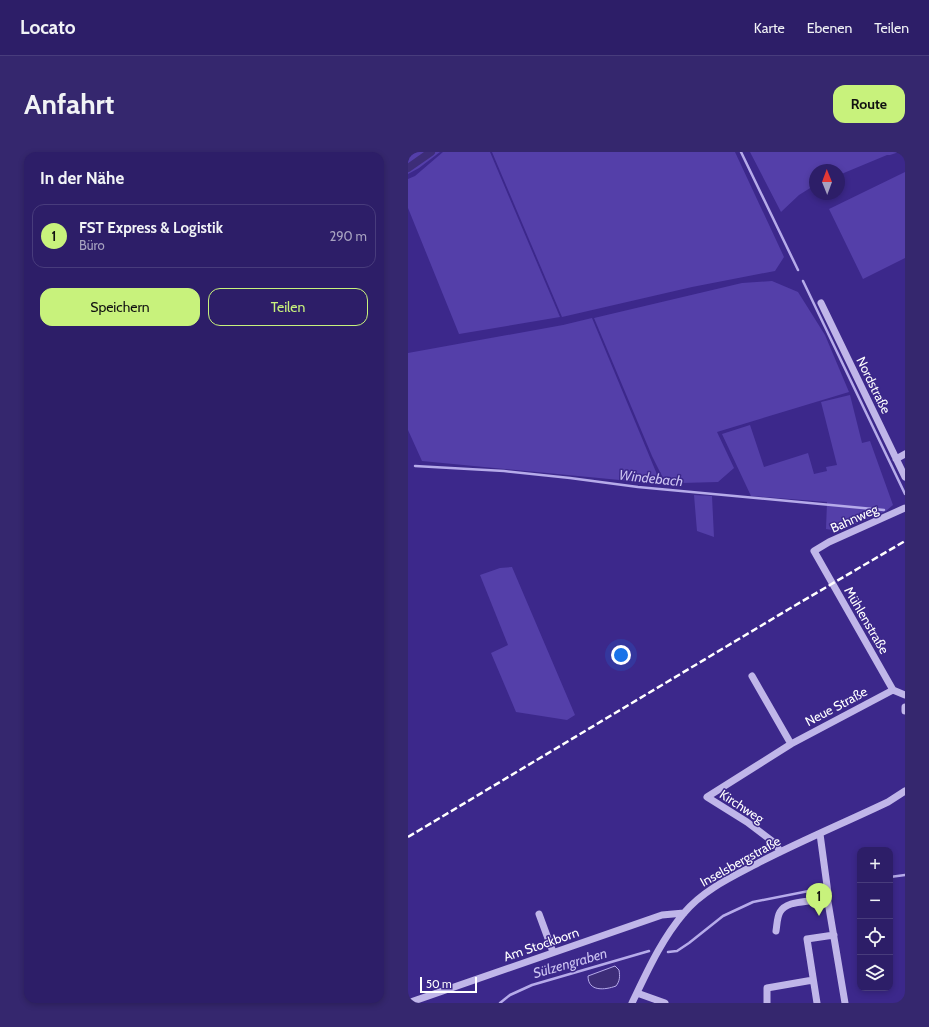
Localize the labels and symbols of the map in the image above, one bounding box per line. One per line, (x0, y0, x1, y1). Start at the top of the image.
north arrow (809, 164, 845, 200)
street label: Nordstraße (853, 354, 895, 416)
water label: Windebach (618, 466, 684, 490)
street label: Bahnweg (828, 500, 881, 536)
street label: Mühlenstraße (841, 583, 893, 657)
your location (611, 645, 631, 665)
street label: Neue Straße (802, 683, 870, 729)
street label: Kirchweg (717, 786, 768, 827)
street label: Inselsbergstraße (697, 832, 783, 890)
pin: 1 (806, 883, 832, 916)
street label: Am Stockborn (501, 924, 581, 964)
water label: Sülzengraben (531, 944, 609, 982)
scale bar (420, 975, 477, 994)

